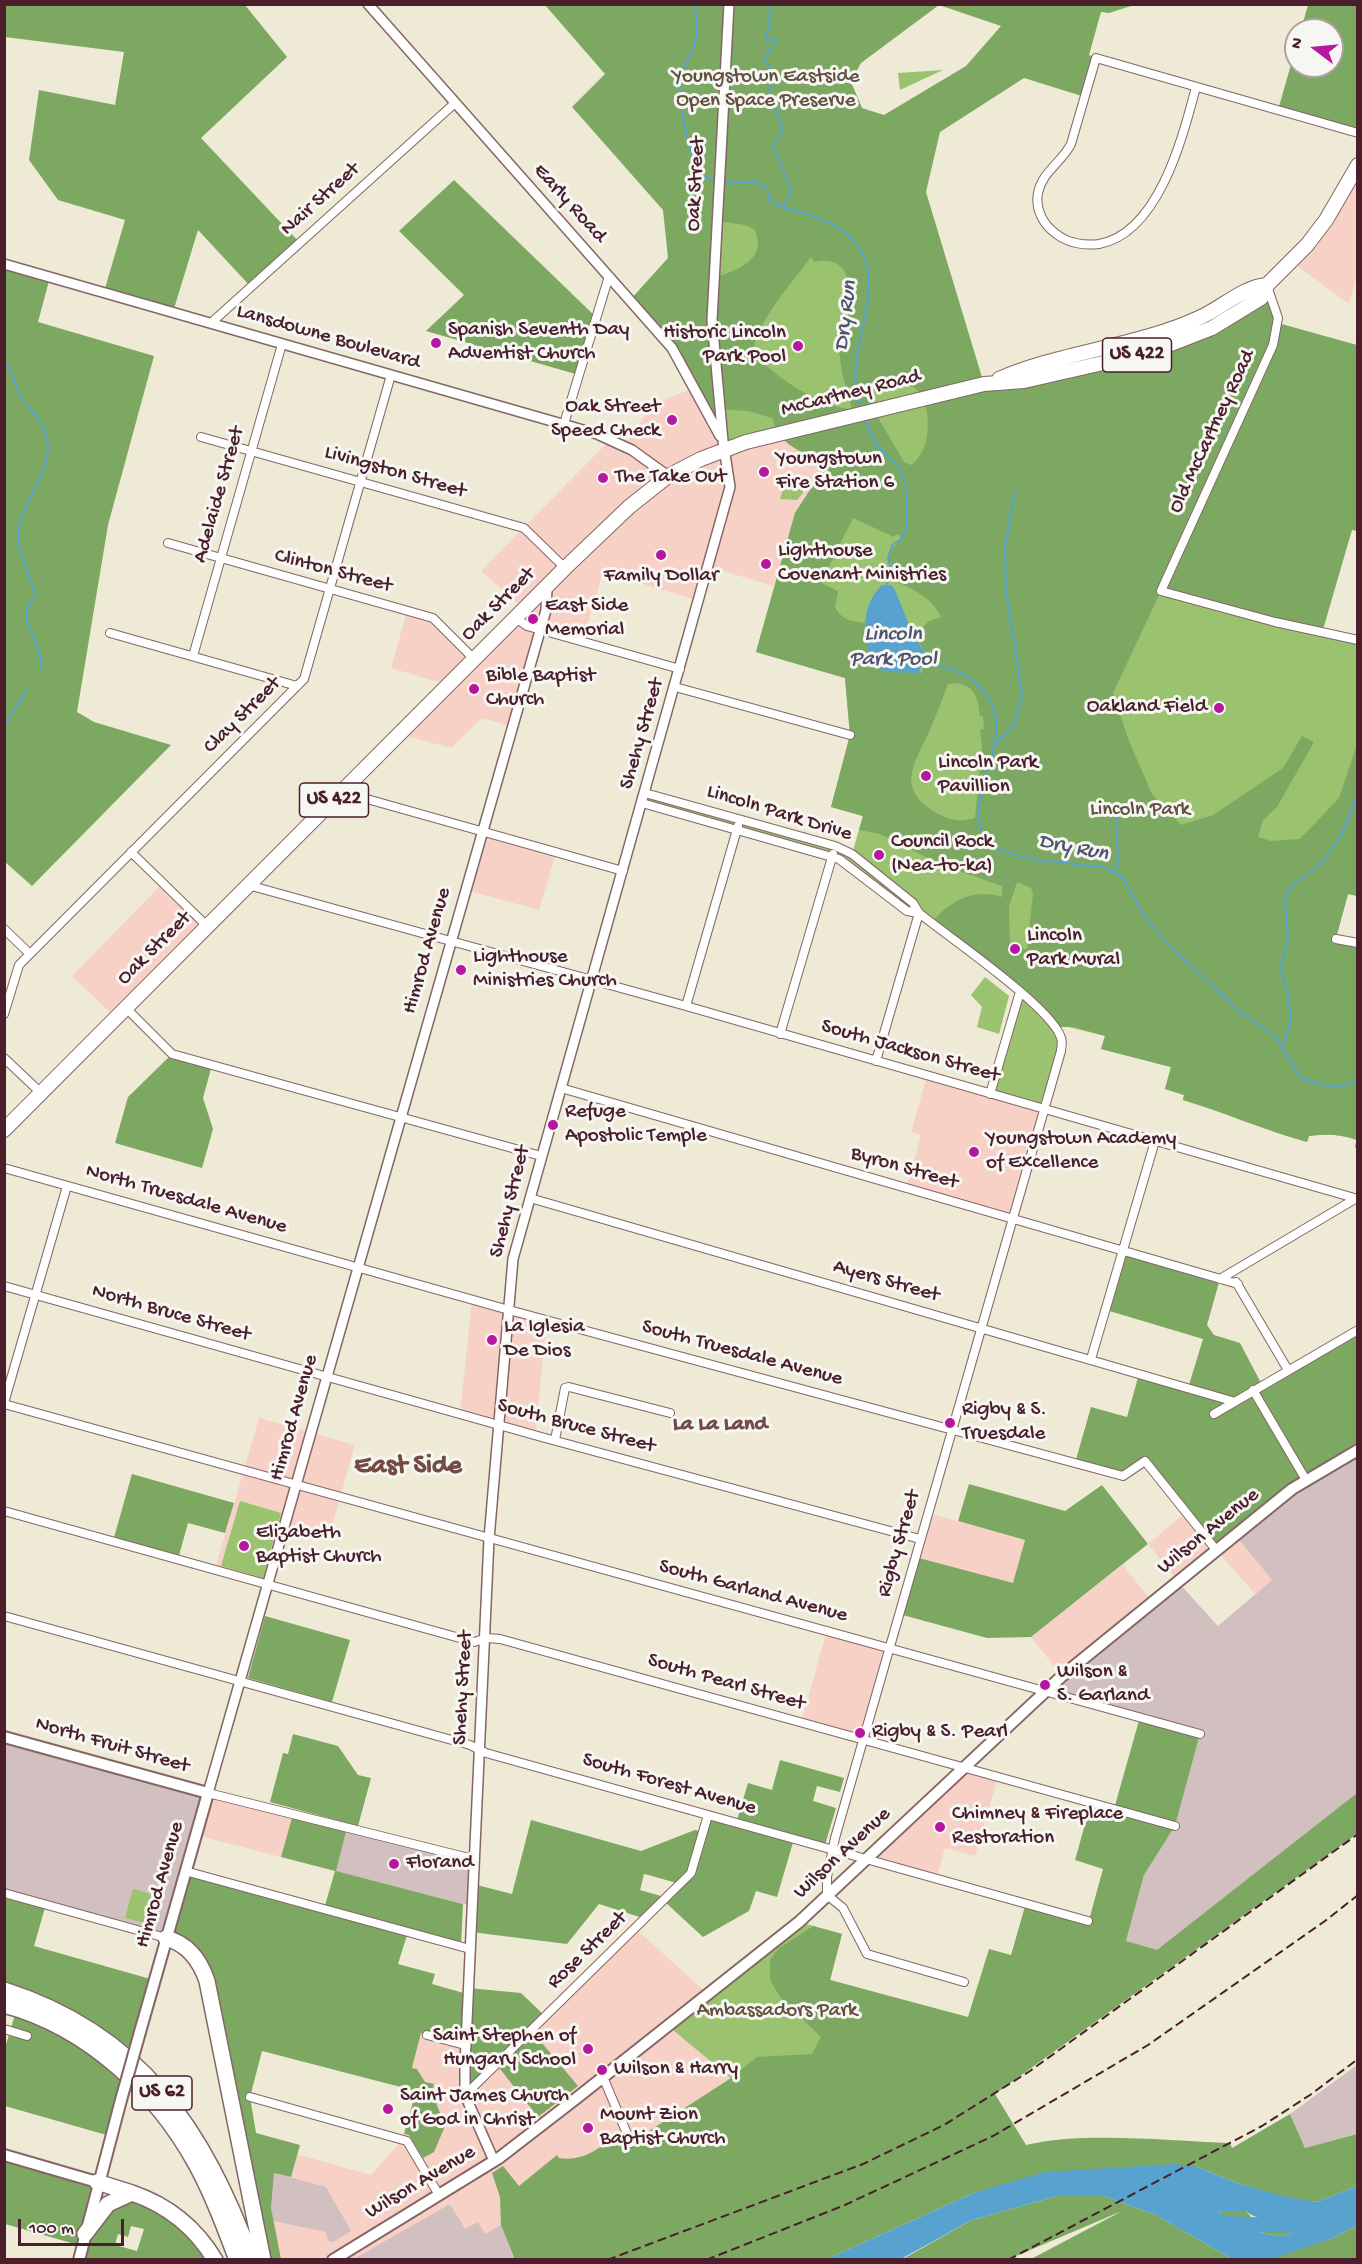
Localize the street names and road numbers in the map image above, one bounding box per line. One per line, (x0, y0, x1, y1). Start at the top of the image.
street label: Oak Street (682, 136, 712, 232)
street label: Nair Street (276, 158, 366, 242)
street label: Early Road (527, 159, 611, 249)
street label: Lansdowne Boulevard (233, 300, 423, 376)
road number: US 422 (1102, 338, 1172, 372)
street label: Old McCartney Road (1164, 346, 1262, 518)
street label: McCartney Road (779, 365, 923, 423)
street label: Adelaide Street (189, 424, 251, 566)
street label: Livingston Street (321, 441, 469, 505)
street label: Clinton Street (271, 544, 395, 600)
street label: Oak Street (457, 563, 541, 647)
street label: Clay Street (199, 672, 287, 760)
street label: Shehy Street (615, 676, 671, 792)
street label: Lincoln Park Drive (703, 780, 855, 848)
road number: US 422 (300, 783, 368, 817)
street label: Himrod Avenue (398, 885, 458, 1017)
street label: Oak Street (113, 907, 197, 991)
street label: South Jackson Street (818, 1015, 1002, 1089)
street label: Byron Street (847, 1142, 961, 1196)
street label: Shehy Street (485, 1143, 537, 1261)
street label: North Truesdale Avenue (82, 1159, 290, 1241)
street label: Ayers Street (830, 1255, 942, 1309)
street label: North Bruce Street (89, 1279, 253, 1349)
street label: South Truesdale Avenue (639, 1315, 845, 1393)
street label: Himrod Avenue (265, 1352, 325, 1484)
street label: South Bruce Street (494, 1394, 658, 1460)
street label: Wilson Avenue (1153, 1483, 1265, 1581)
street label: Rigby Street (873, 1488, 927, 1600)
street label: South Garland Avenue (656, 1555, 850, 1629)
street label: Shehy Street (448, 1630, 480, 1746)
street label: South Pearl Street (644, 1649, 808, 1717)
street label: North Fruit Street (32, 1712, 192, 1780)
street label: South Forest Avenue (579, 1748, 759, 1822)
street label: Wilson Avenue (789, 1803, 897, 1905)
street label: Himrod Avenue (131, 1819, 191, 1951)
street label: Rose Street (543, 1907, 633, 1995)
road number: US 62 (132, 2076, 192, 2110)
street label: Wilson Avenue (361, 2140, 481, 2226)

